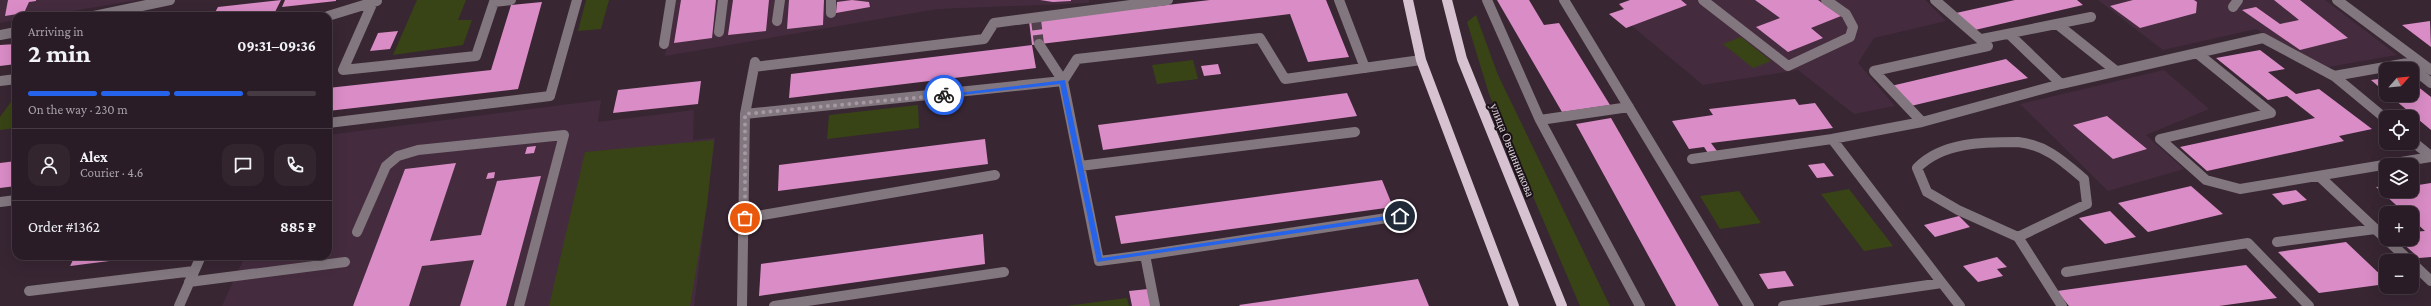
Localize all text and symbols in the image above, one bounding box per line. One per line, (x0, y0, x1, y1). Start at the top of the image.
text: Arriving in (28, 24, 84, 39)
text: 09:31–09:36 (237, 38, 316, 54)
text: 2 min (28, 39, 91, 68)
north arrow (2379, 62, 2419, 102)
map controls (2379, 62, 2419, 294)
courier (924, 75, 964, 115)
icon: bike (933, 84, 955, 106)
street label: улица Овчинникова (1487, 101, 1537, 199)
text: On the way · 230 m (28, 102, 128, 117)
button: locate (2379, 110, 2419, 150)
button: person (28, 144, 70, 186)
button: chat (222, 144, 264, 186)
button: phone (274, 144, 316, 186)
text: Alex (80, 149, 108, 165)
button: layers (2379, 158, 2419, 198)
text: Courier · 4.6 (80, 165, 143, 180)
pin (1383, 199, 1417, 233)
pin (728, 201, 762, 235)
icon: home (1389, 205, 1411, 227)
button: + (2379, 206, 2419, 246)
icon: bag (734, 207, 756, 229)
text: Order #1362 (28, 219, 100, 235)
text: 885 ₽ (280, 219, 316, 235)
button: − (2379, 254, 2419, 294)

